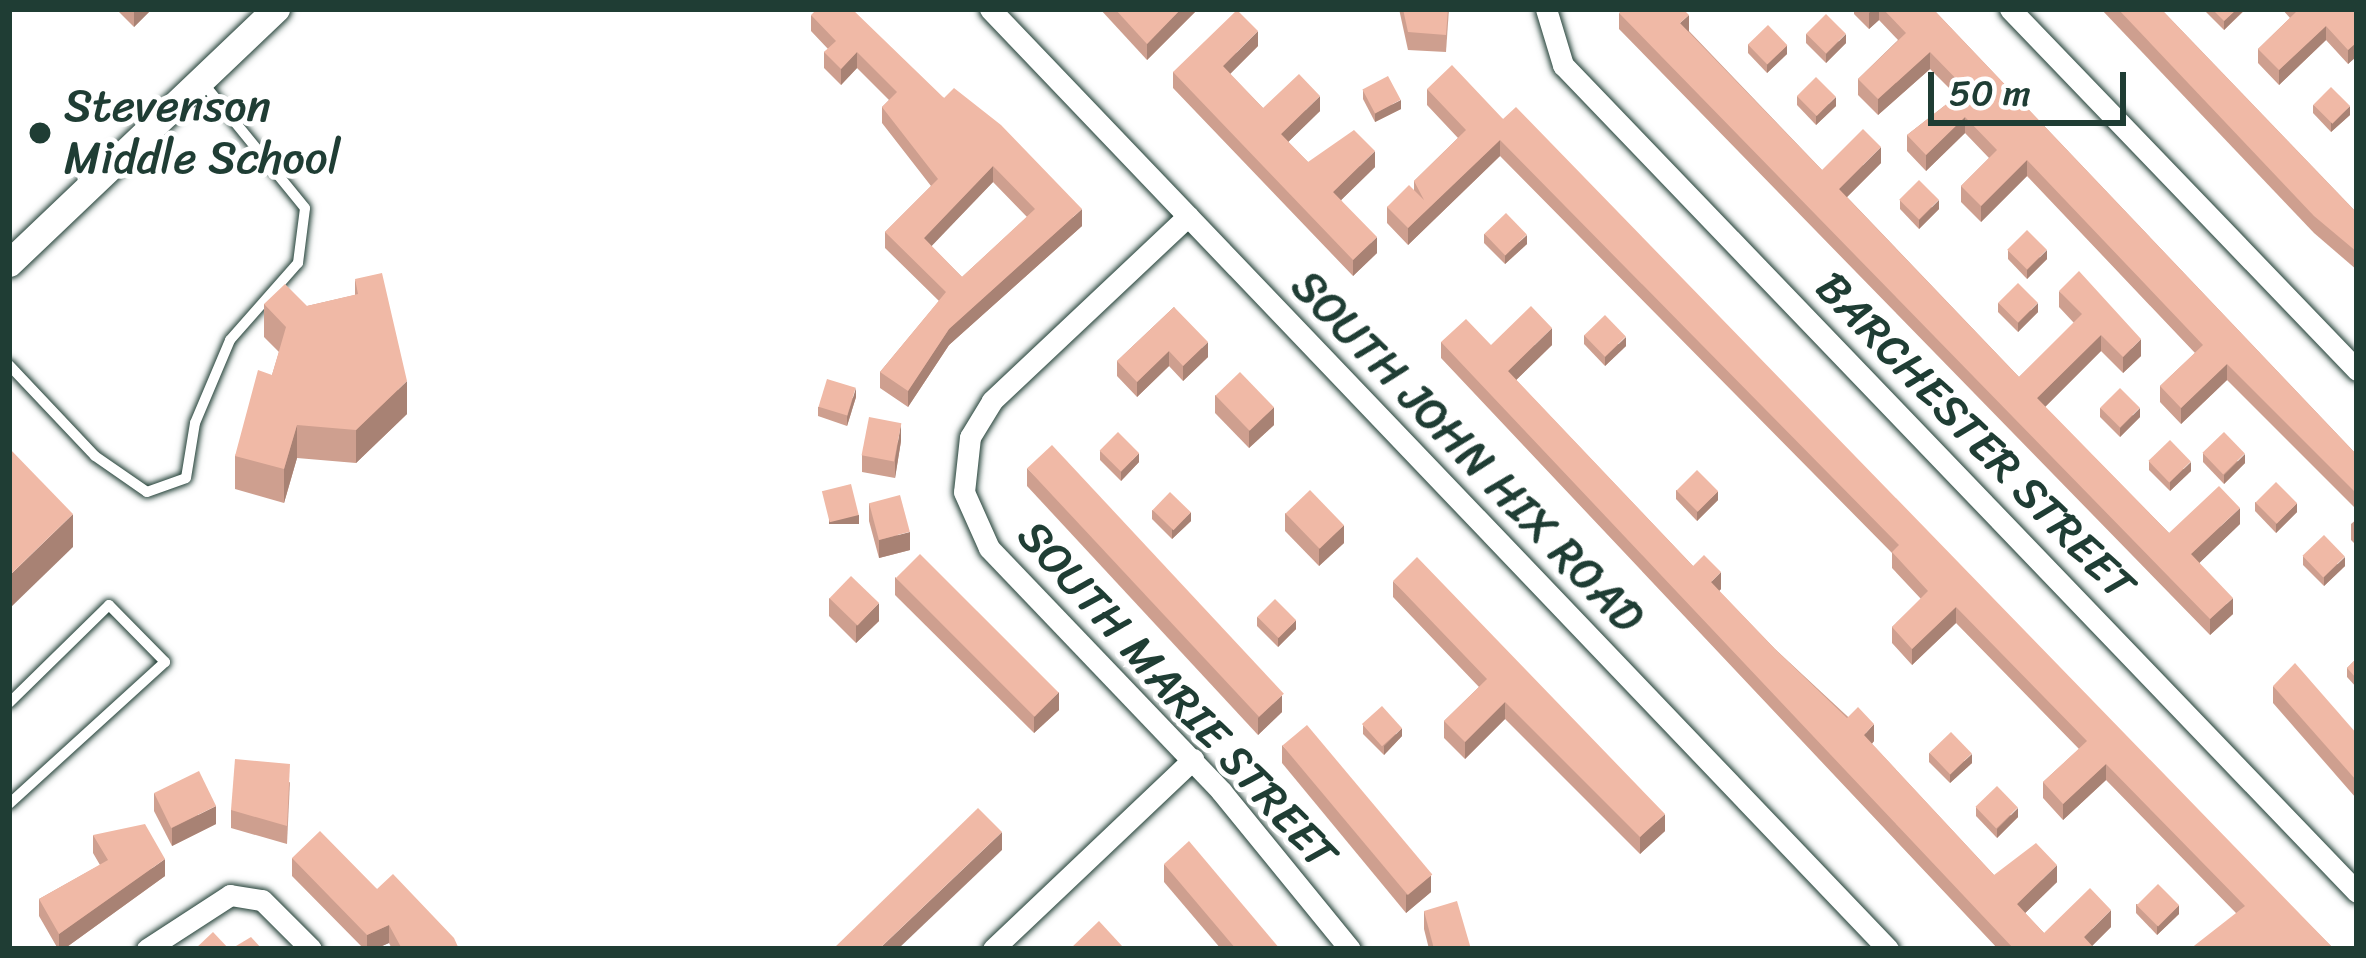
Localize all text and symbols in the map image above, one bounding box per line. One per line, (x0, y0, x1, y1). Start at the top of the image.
scale bar (1934, 48, 2132, 122)
text: 50 m (1949, 61, 2031, 125)
place label: Stevenson Middle School (64, 80, 341, 186)
marker: Stevenson Middle School (27, 120, 53, 146)
street label: SOUTH JOHN HIX ROAD (1280, 259, 1654, 645)
street label: BARCHESTER STREET (1804, 260, 2146, 612)
street label: SOUTH MARIE STREET (1006, 509, 1348, 881)

